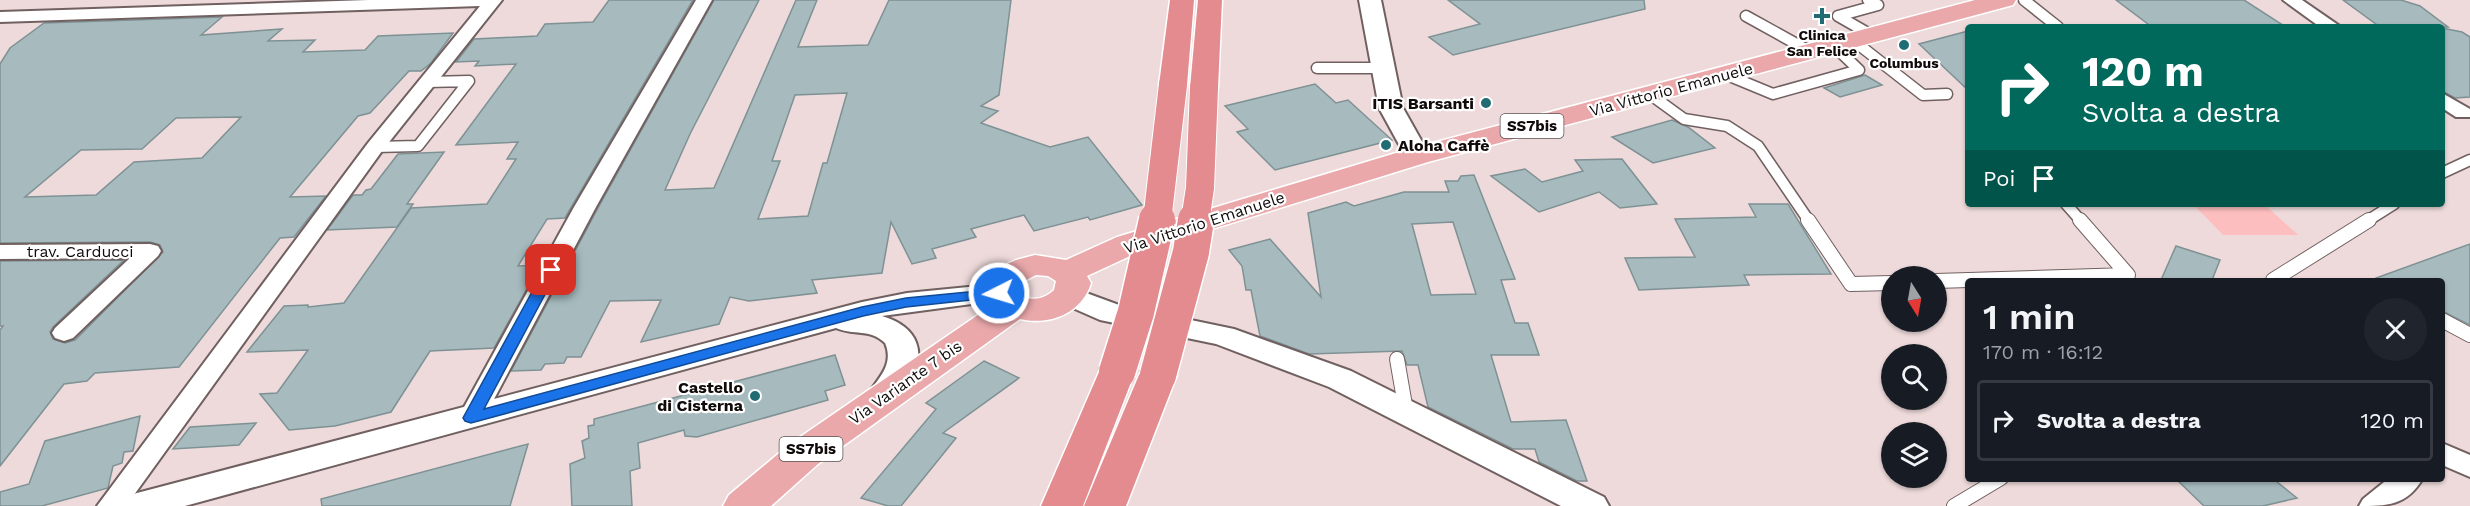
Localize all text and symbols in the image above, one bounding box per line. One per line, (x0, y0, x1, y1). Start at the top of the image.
marker: Clinica San Felice (1813, 7, 1831, 25)
place label: Clinica San Felice (1787, 27, 1857, 59)
marker: Columbus (1897, 38, 1911, 52)
text: 120 m (2082, 47, 2204, 96)
icon: right (1983, 48, 2061, 126)
place label: Columbus (1869, 55, 1939, 71)
street label: Via Vittorio Emanuele (1587, 59, 1755, 120)
place label: ITIS Barsanti (1372, 94, 1474, 113)
marker: ITIS Barsanti (1479, 96, 1493, 110)
text: Svolta a destra (2082, 97, 2280, 129)
road number: SS7bis (1500, 114, 1564, 138)
place label: Aloha Caffè (1398, 136, 1490, 155)
marker: Aloha Caffè (1379, 138, 1393, 152)
icon: arrive (2027, 162, 2060, 195)
text: Poi (1983, 166, 2015, 191)
street label: Via Vittorio Emanuele (1121, 187, 1287, 258)
street label: trav. Carducci (26, 242, 134, 261)
pin (525, 244, 576, 295)
icon: arrive (534, 253, 567, 286)
position arrow (967, 261, 1031, 325)
north arrow (1881, 266, 1947, 332)
map controls (1881, 266, 1947, 488)
text: 1 min (1983, 296, 2075, 338)
button: close (2364, 298, 2427, 361)
street label: Via Variante 7 bis (845, 336, 966, 429)
text: 170 m · 16:12 (1983, 340, 2103, 364)
button: search (1881, 344, 1947, 410)
place label: Castello di Cisterna (657, 378, 744, 415)
marker: Castello di Cisterna (748, 389, 762, 403)
icon: right (1986, 404, 2019, 437)
text: Svolta a destra (2037, 408, 2201, 433)
text: 120 m (2360, 408, 2424, 433)
button: layers (1881, 422, 1947, 488)
road number: SS7bis (780, 437, 842, 461)

